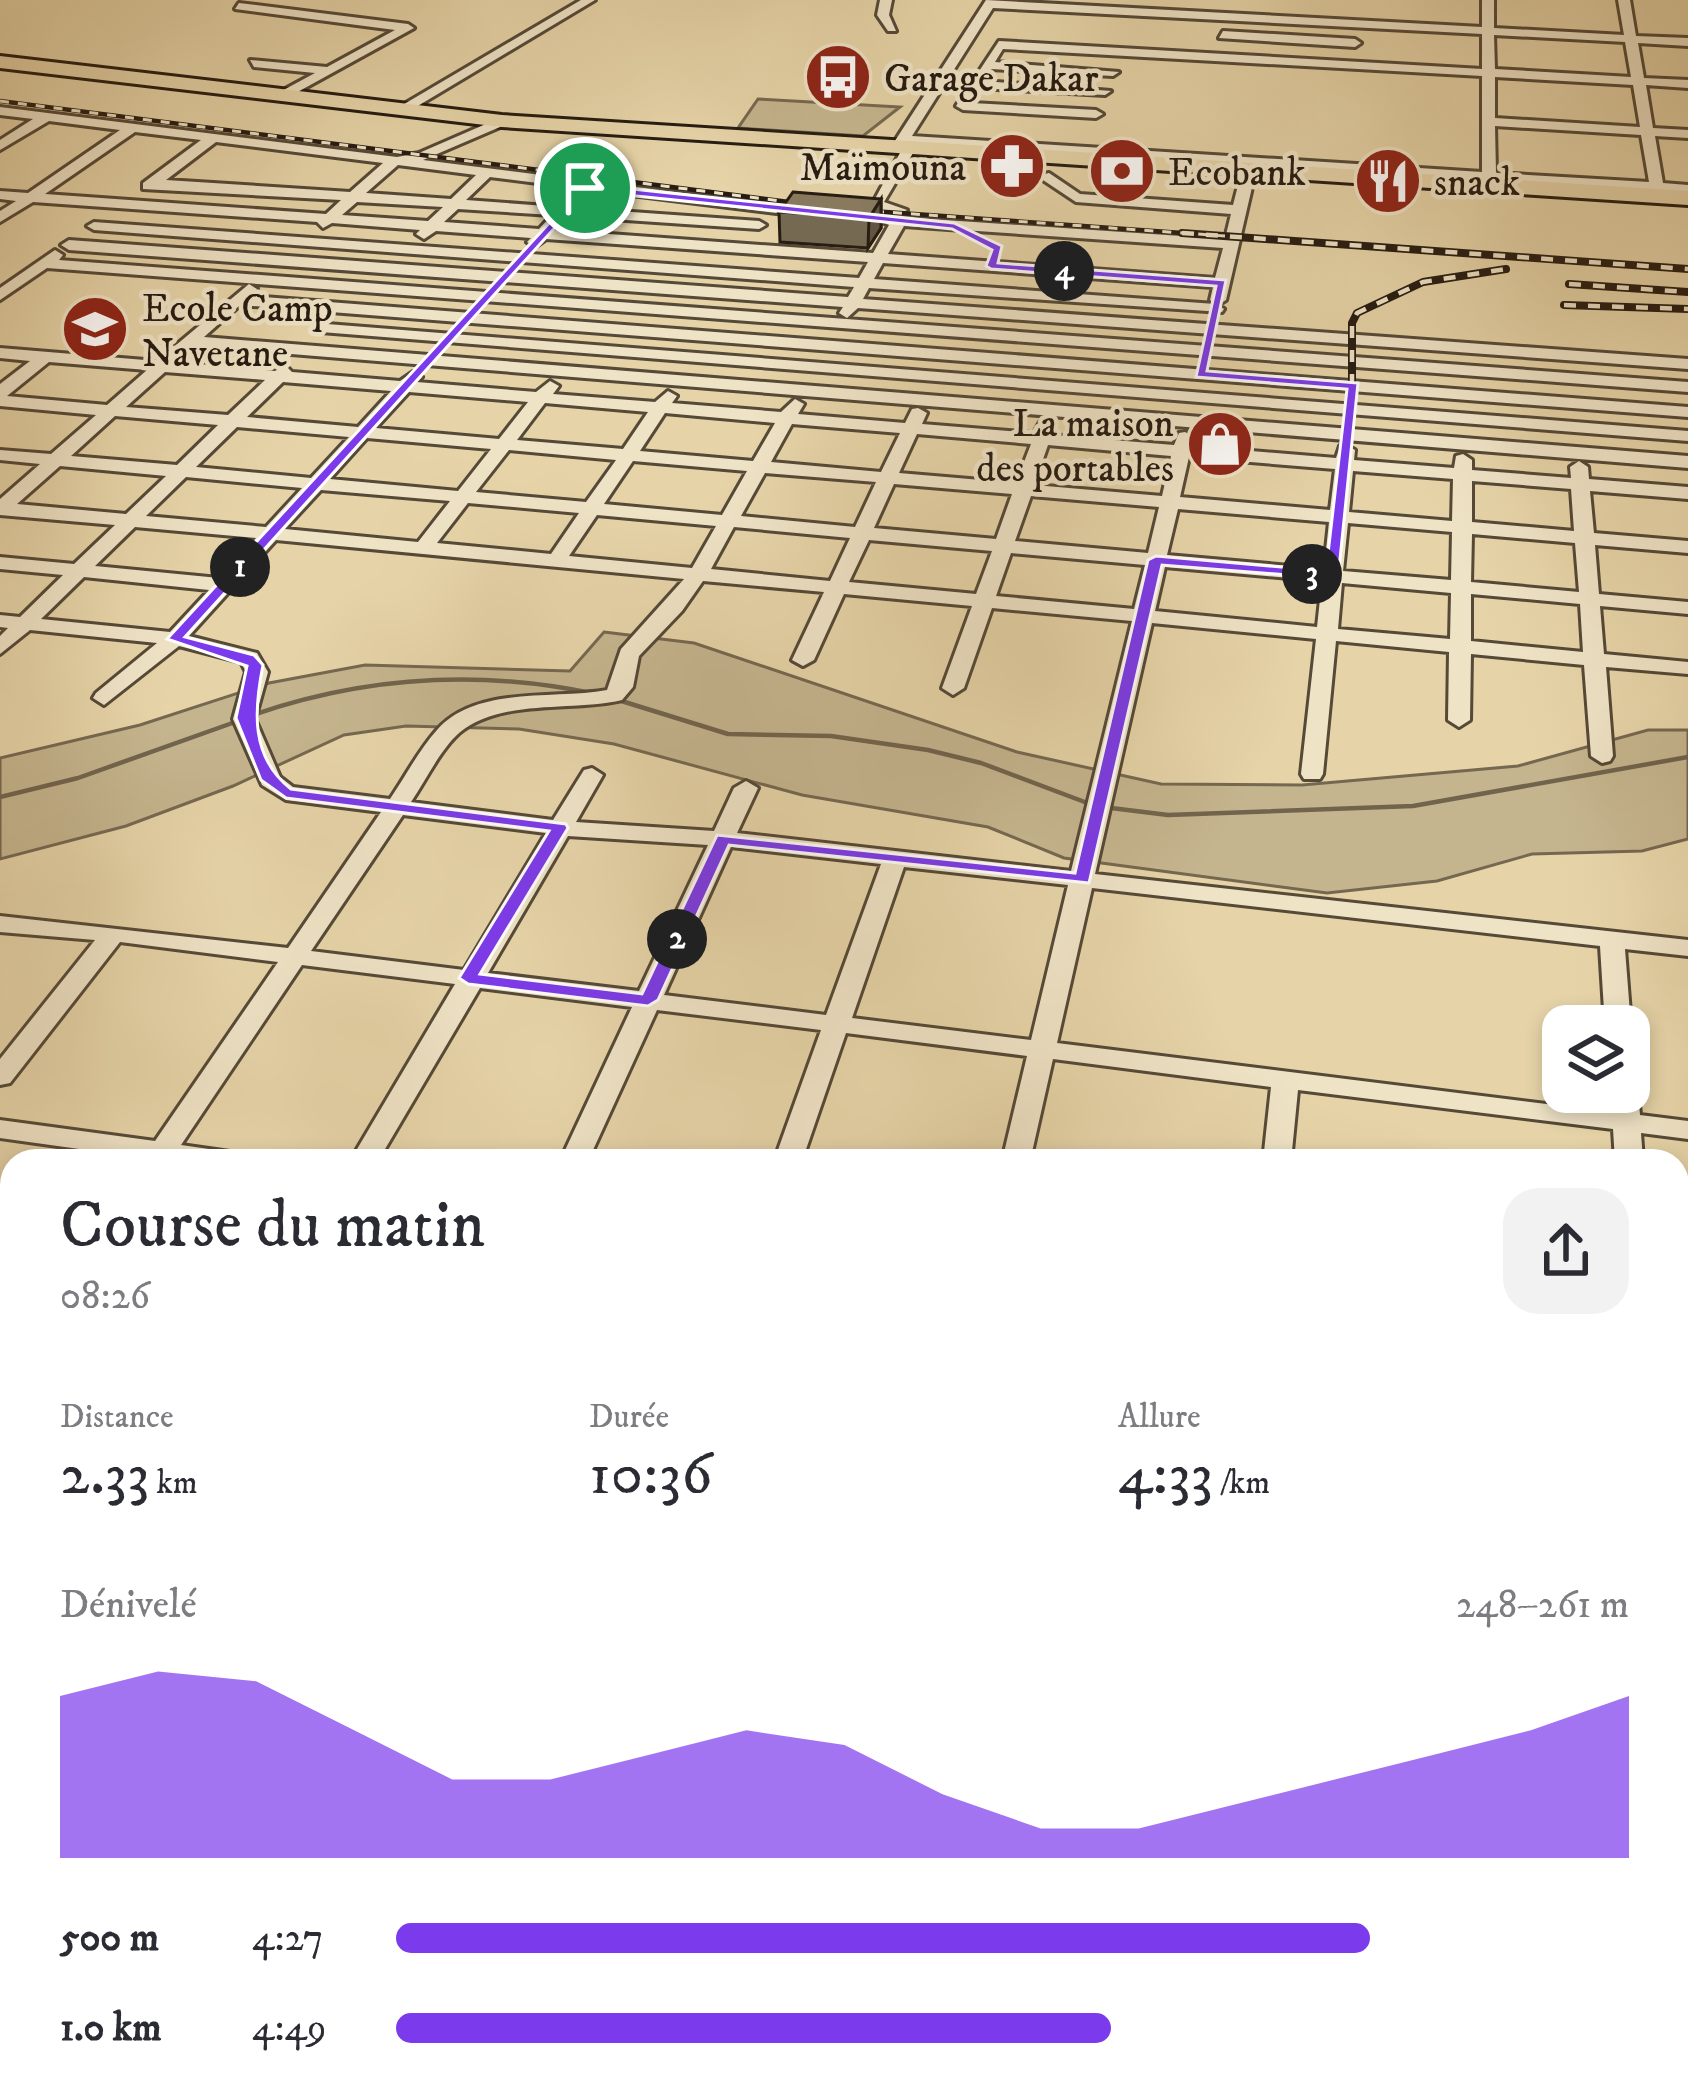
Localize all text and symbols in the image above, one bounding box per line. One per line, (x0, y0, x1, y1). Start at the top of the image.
bus stop icon: Garage Dakar (803, 42, 873, 112)
place label: Garage Dakar (884, 55, 1099, 104)
pharmacy icon: Maïmouna (977, 131, 1047, 201)
bank icon: Ecobank (1087, 136, 1157, 206)
pin (534, 137, 636, 239)
place label: Maïmouna (800, 144, 966, 193)
restaurant icon: snack (1353, 146, 1423, 216)
place label: Ecobank (1168, 149, 1306, 198)
icon: arrive (552, 155, 618, 221)
place label: snack (1434, 159, 1520, 208)
pin: 4 (1034, 241, 1094, 301)
text: 4 (1055, 250, 1074, 291)
place label: Ecole Camp Navetane (142, 285, 333, 379)
school or university icon: Ecole Camp Navetane (60, 294, 130, 364)
place label: La maison des portables (976, 400, 1174, 494)
shop icon: La maison des portables (1185, 409, 1255, 479)
pin: 1 (210, 537, 270, 597)
pin: 3 (1282, 544, 1342, 604)
text: 1 (234, 546, 246, 587)
text: 3 (1306, 553, 1318, 594)
pin: 2 (647, 909, 707, 969)
text: 2 (669, 918, 685, 959)
map controls (1542, 1005, 1650, 1113)
button: layers (1542, 1005, 1650, 1113)
text: Course du matin (60, 1186, 485, 1268)
button: share (1503, 1188, 1629, 1314)
text: 08:26 (60, 1272, 150, 1321)
text: Distance (60, 1397, 174, 1438)
text: Durée (589, 1397, 669, 1438)
text: Allure (1118, 1397, 1201, 1438)
text: 2.33 (60, 1438, 149, 1513)
text: 10:36 (589, 1438, 712, 1513)
text: 4:33 (1118, 1438, 1213, 1513)
text: km (149, 1463, 198, 1504)
text: /km (1213, 1463, 1270, 1504)
text: Dénivelé (60, 1581, 197, 1630)
text: 248–261 m (1456, 1581, 1629, 1630)
text: 500 m (60, 1914, 159, 1963)
text: 4:27 (252, 1914, 323, 1963)
text: 1.0 km (60, 2004, 162, 2053)
text: 4:49 (252, 2004, 327, 2053)

